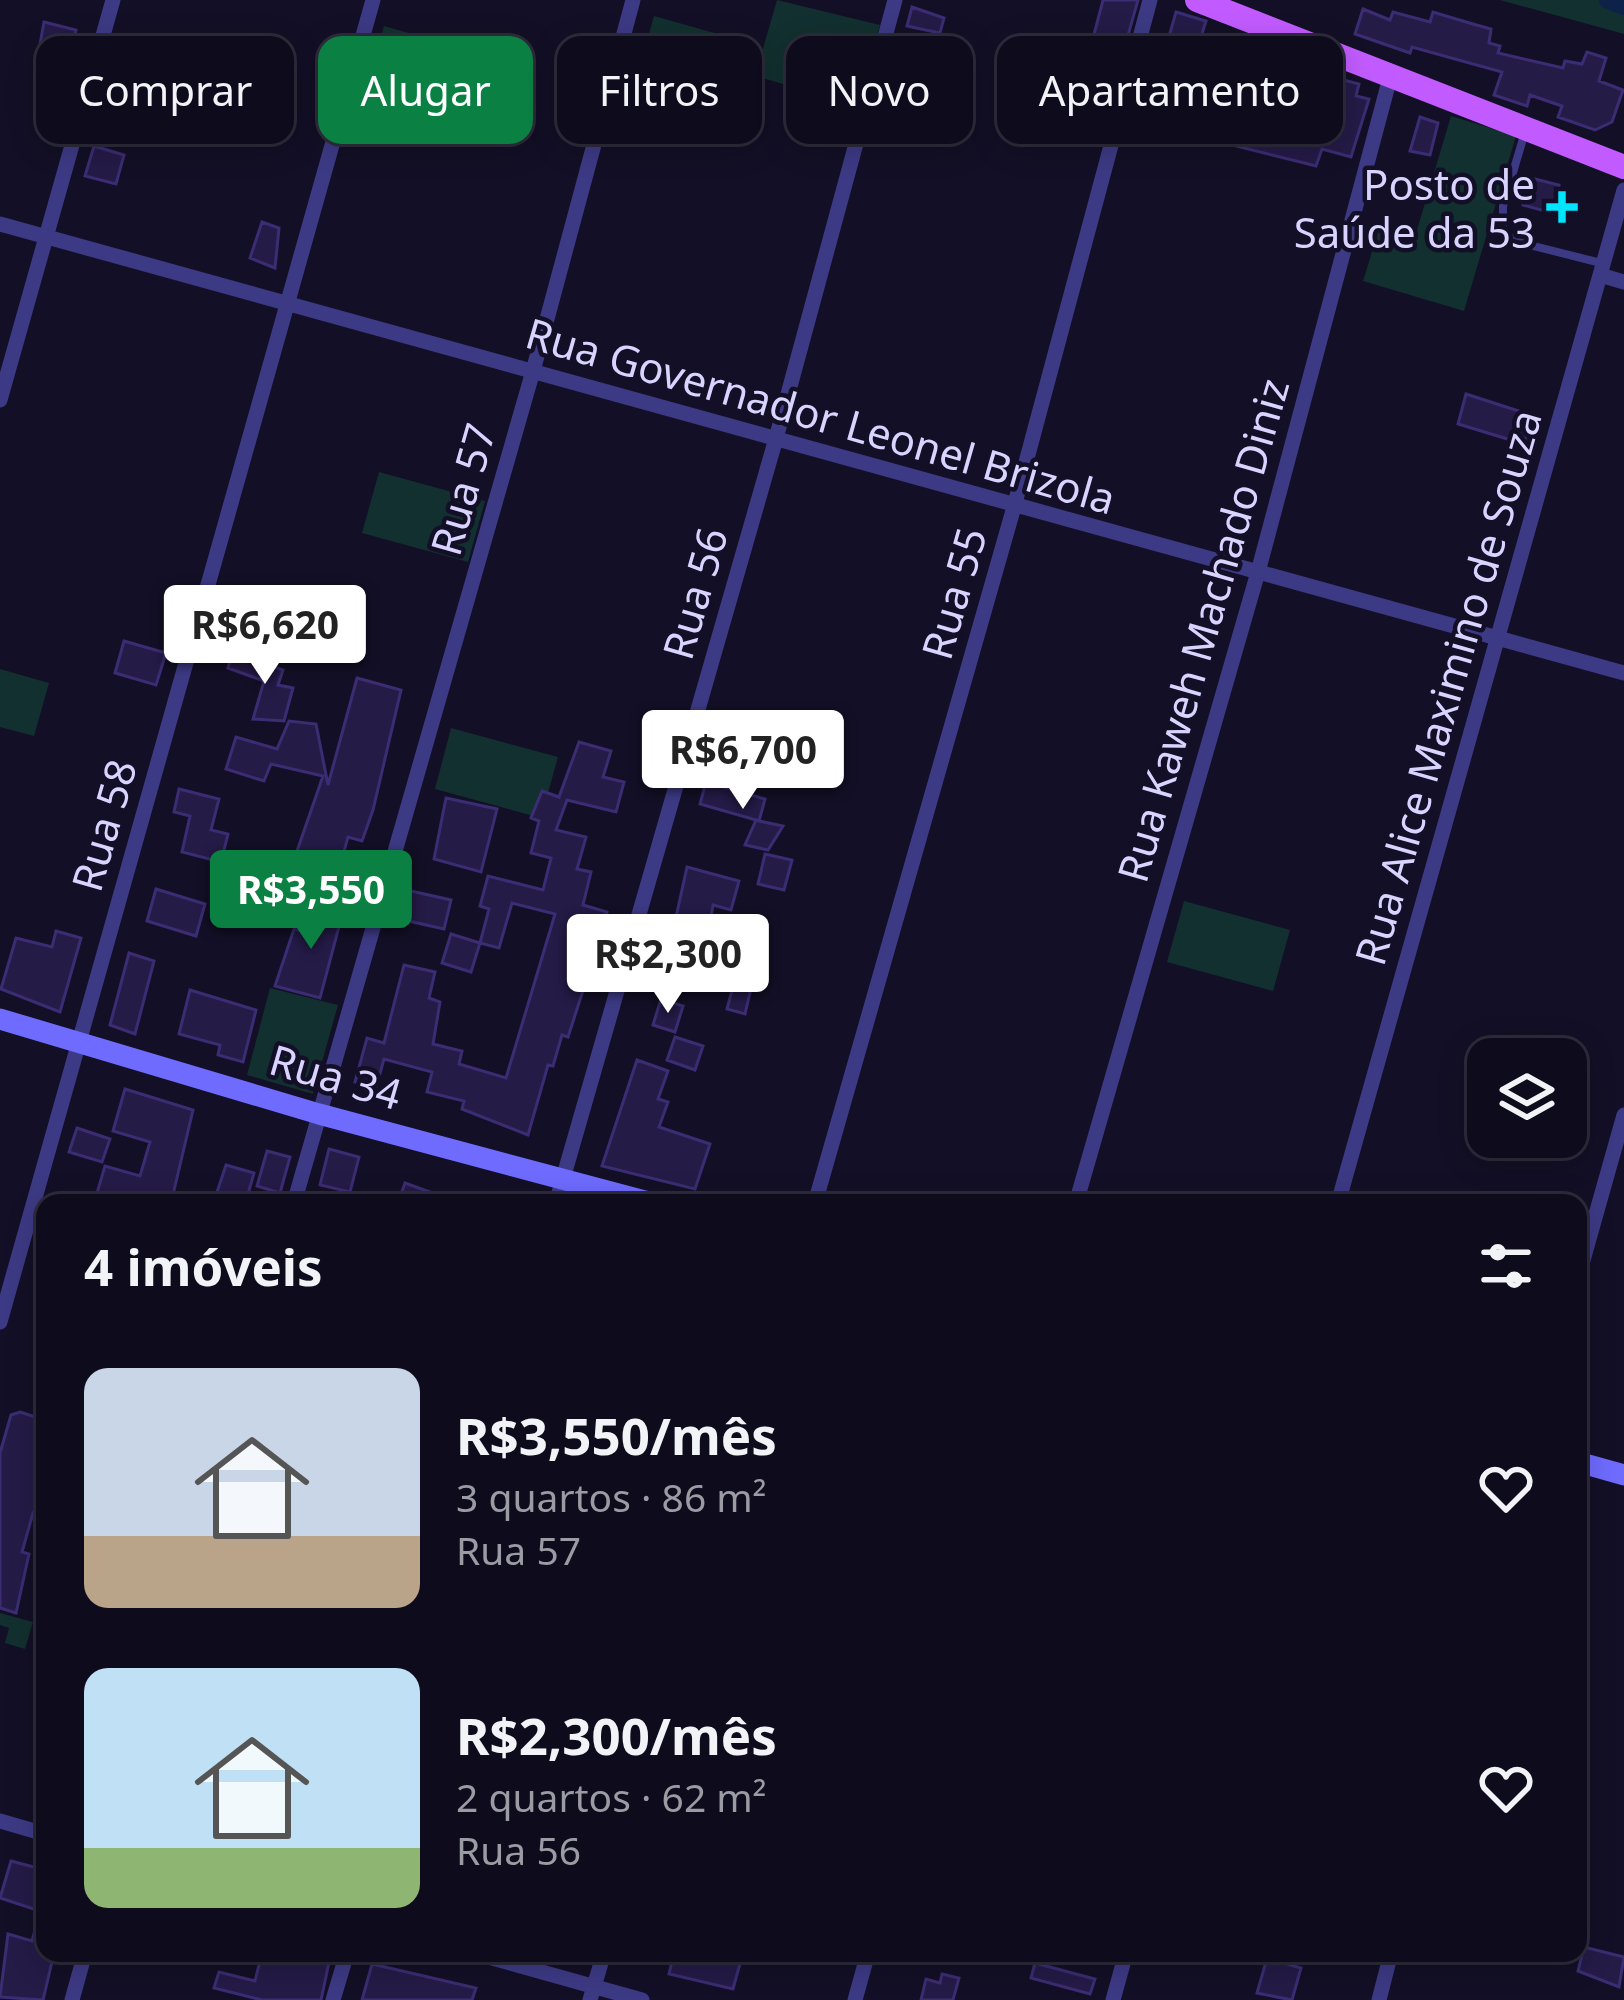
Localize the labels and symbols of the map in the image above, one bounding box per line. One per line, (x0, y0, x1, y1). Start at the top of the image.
place label: Posto de Saúde da 53 (1294, 155, 1535, 260)
marker: Posto de Saúde da 53 (1546, 191, 1578, 223)
street label: Rua Governador Leonel Brizola (520, 303, 1122, 527)
street label: Rua Kaweh Machado Diniz (1103, 372, 1301, 888)
street label: Rua Alice Maximino de Souza (1340, 403, 1554, 971)
street label: Rua 57 (416, 416, 508, 562)
street label: Rua 56 (648, 520, 740, 666)
street label: Rua 55 (907, 520, 999, 666)
pin: R$6,620 (154, 585, 376, 687)
pin: R$6,700 (632, 710, 854, 812)
street label: Rua 58 (57, 752, 149, 898)
pin: R$3,550 (200, 850, 422, 952)
pin: R$2,300 (557, 914, 779, 1016)
street label: Rua 34 (263, 1030, 409, 1122)

